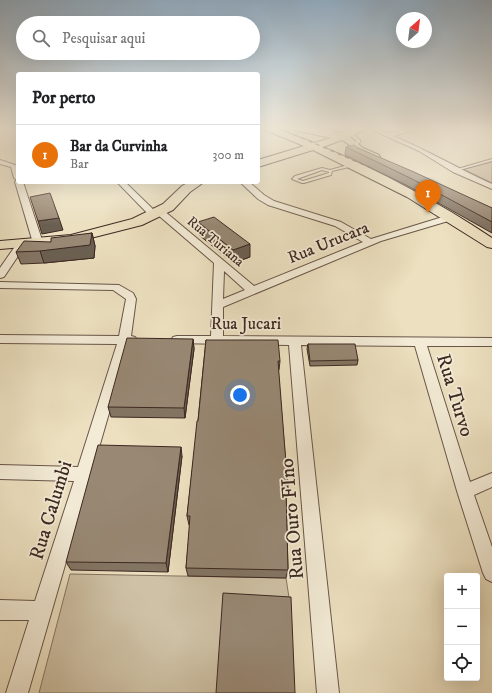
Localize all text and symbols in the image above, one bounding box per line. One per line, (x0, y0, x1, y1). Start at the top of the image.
north arrow (396, 12, 432, 48)
search box (16, 16, 260, 60)
icon: search (30, 27, 52, 49)
text: Pesquisar aqui (62, 29, 145, 48)
text: Por perto (32, 87, 95, 109)
text: Bar da Curvinha (70, 137, 167, 156)
text: 1 (43, 147, 47, 163)
text: 300 m (213, 147, 244, 163)
text: Bar (70, 156, 89, 172)
pin: 1 (415, 180, 441, 213)
street label: Rua Turiana (183, 213, 248, 271)
street label: Rua Urucara (285, 216, 373, 269)
street label: Rua Jucari (211, 313, 281, 335)
street label: Rua Turvo (430, 351, 479, 440)
your location (230, 385, 250, 405)
street label: Rua Ouro FIno (275, 457, 310, 581)
street label: Rua Calumbi (24, 458, 78, 563)
map controls (444, 573, 480, 681)
button: + (444, 573, 480, 609)
button: − (444, 609, 480, 645)
button: locate (444, 645, 480, 681)

